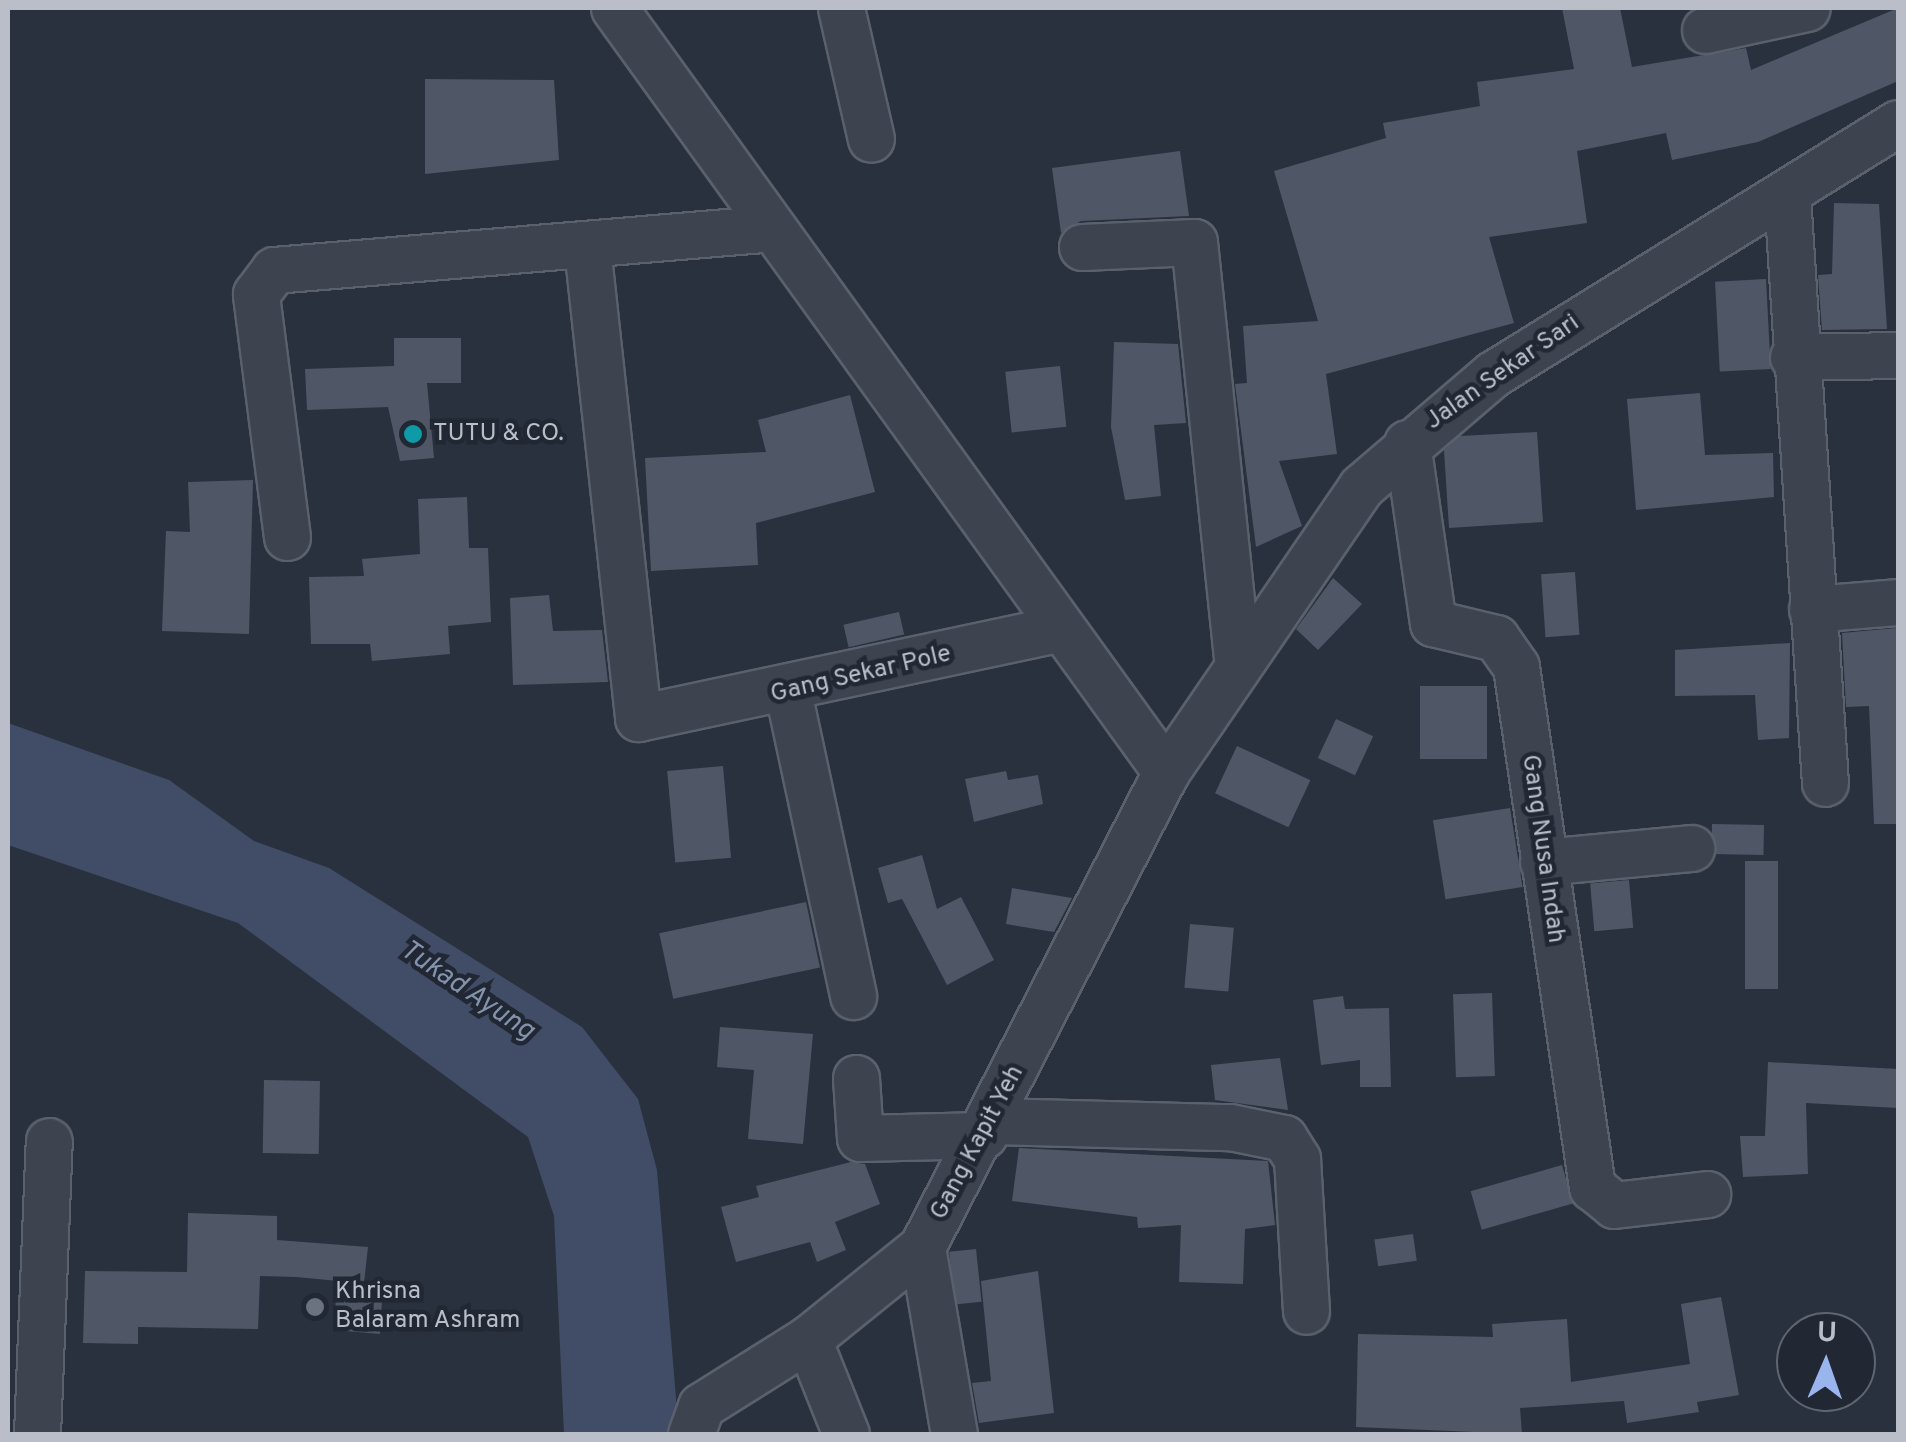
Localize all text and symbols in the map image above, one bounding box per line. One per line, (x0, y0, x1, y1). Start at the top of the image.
street label: Jalan Sekar Sari (1420, 309, 1586, 437)
place label: TUTU & CO. (433, 419, 564, 449)
marker: TUTU & CO. (402, 423, 424, 445)
street label: Gang Sekar Pole (768, 640, 954, 710)
street label: Gang Nusa Indah (1514, 753, 1570, 945)
water label: Tukad Ayung (393, 933, 541, 1049)
street label: Gang Kapit Yeh (924, 1060, 1032, 1226)
place label: Khrisna Balaram Ashram (335, 1278, 521, 1337)
marker: Khrisna Balaram Ashram (304, 1296, 326, 1318)
north arrow (1776, 1312, 1876, 1412)
text: U (1816, 1316, 1838, 1352)

